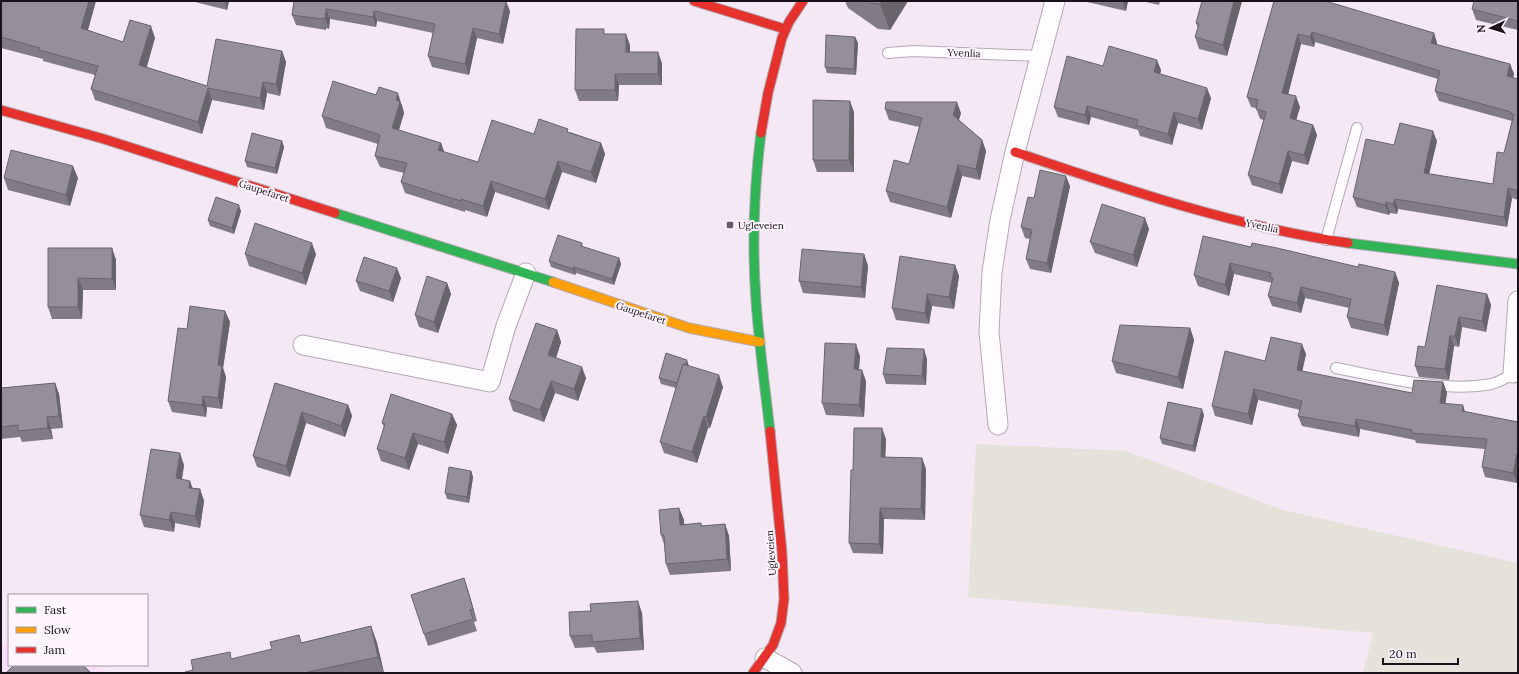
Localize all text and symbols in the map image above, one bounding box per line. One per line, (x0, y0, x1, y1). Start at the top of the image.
north arrow (1471, 8, 1511, 48)
text: N (1474, 23, 1488, 33)
street label: Yvenlia (946, 46, 981, 60)
street label: Gaupefaret (237, 177, 291, 205)
street label: Yvenlia (1243, 216, 1280, 236)
place label: Ugleveien (738, 219, 784, 232)
marker: Ugleveien (725, 220, 735, 230)
street label: Gaupefaret (614, 299, 668, 327)
street label: Ugleveien (763, 530, 779, 576)
legend (8, 594, 148, 666)
text: Fast (44, 602, 67, 617)
text: Slow (44, 622, 71, 637)
scale bar (1383, 640, 1458, 666)
text: Jam (43, 642, 65, 657)
text: 20 m (1389, 646, 1417, 661)

